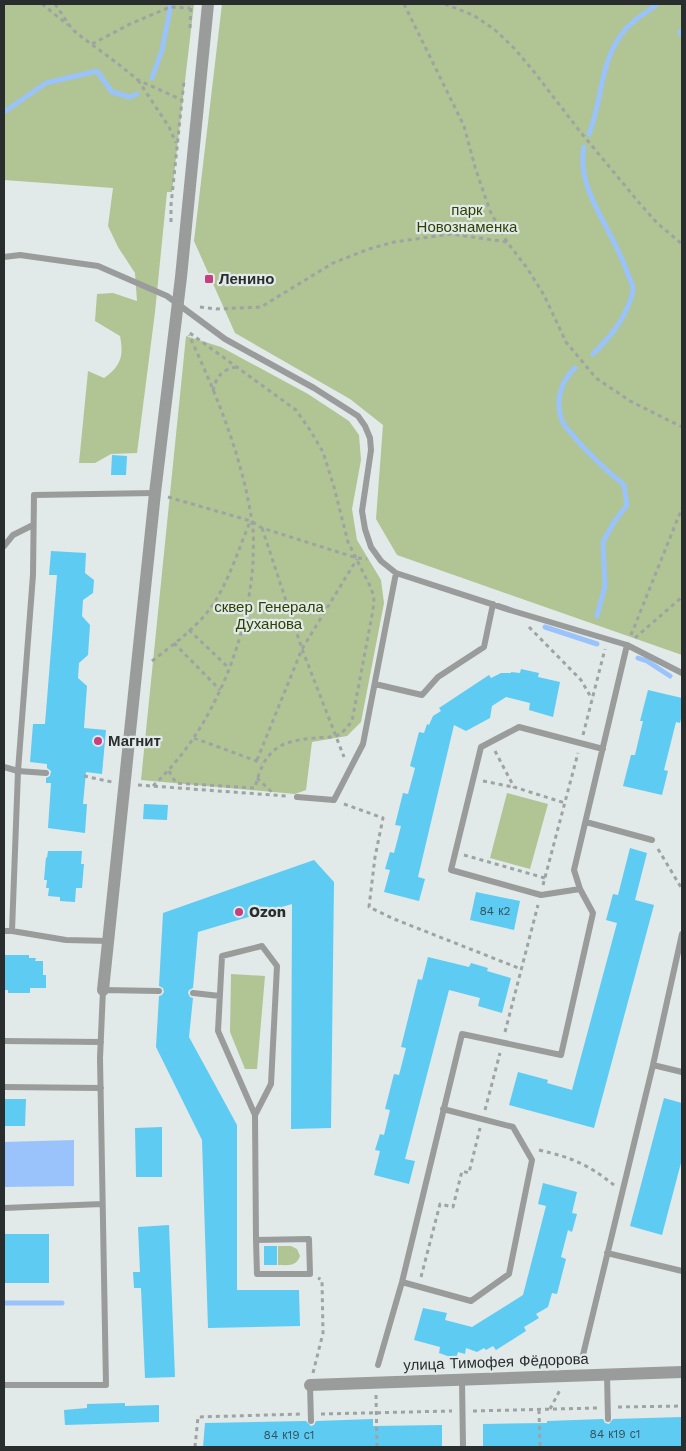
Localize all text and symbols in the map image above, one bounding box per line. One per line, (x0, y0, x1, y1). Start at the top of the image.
park label: парк Новознаменка (417, 201, 518, 236)
place label: Ленино (219, 270, 274, 288)
marker: Ленино (203, 273, 215, 285)
park label: сквер Генерала Духанова (214, 598, 324, 633)
place label: Магнит (108, 732, 161, 750)
marker: Магнит (92, 735, 104, 747)
place label: Ozon (249, 903, 286, 921)
house number: 84 к2 (479, 904, 511, 918)
marker: Ozon (233, 906, 245, 918)
street label: улица Тимофея Фёдорова (403, 1350, 590, 1374)
house number: 84 к19 с1 (590, 1427, 640, 1441)
house number: 84 к19 с1 (264, 1428, 314, 1442)

